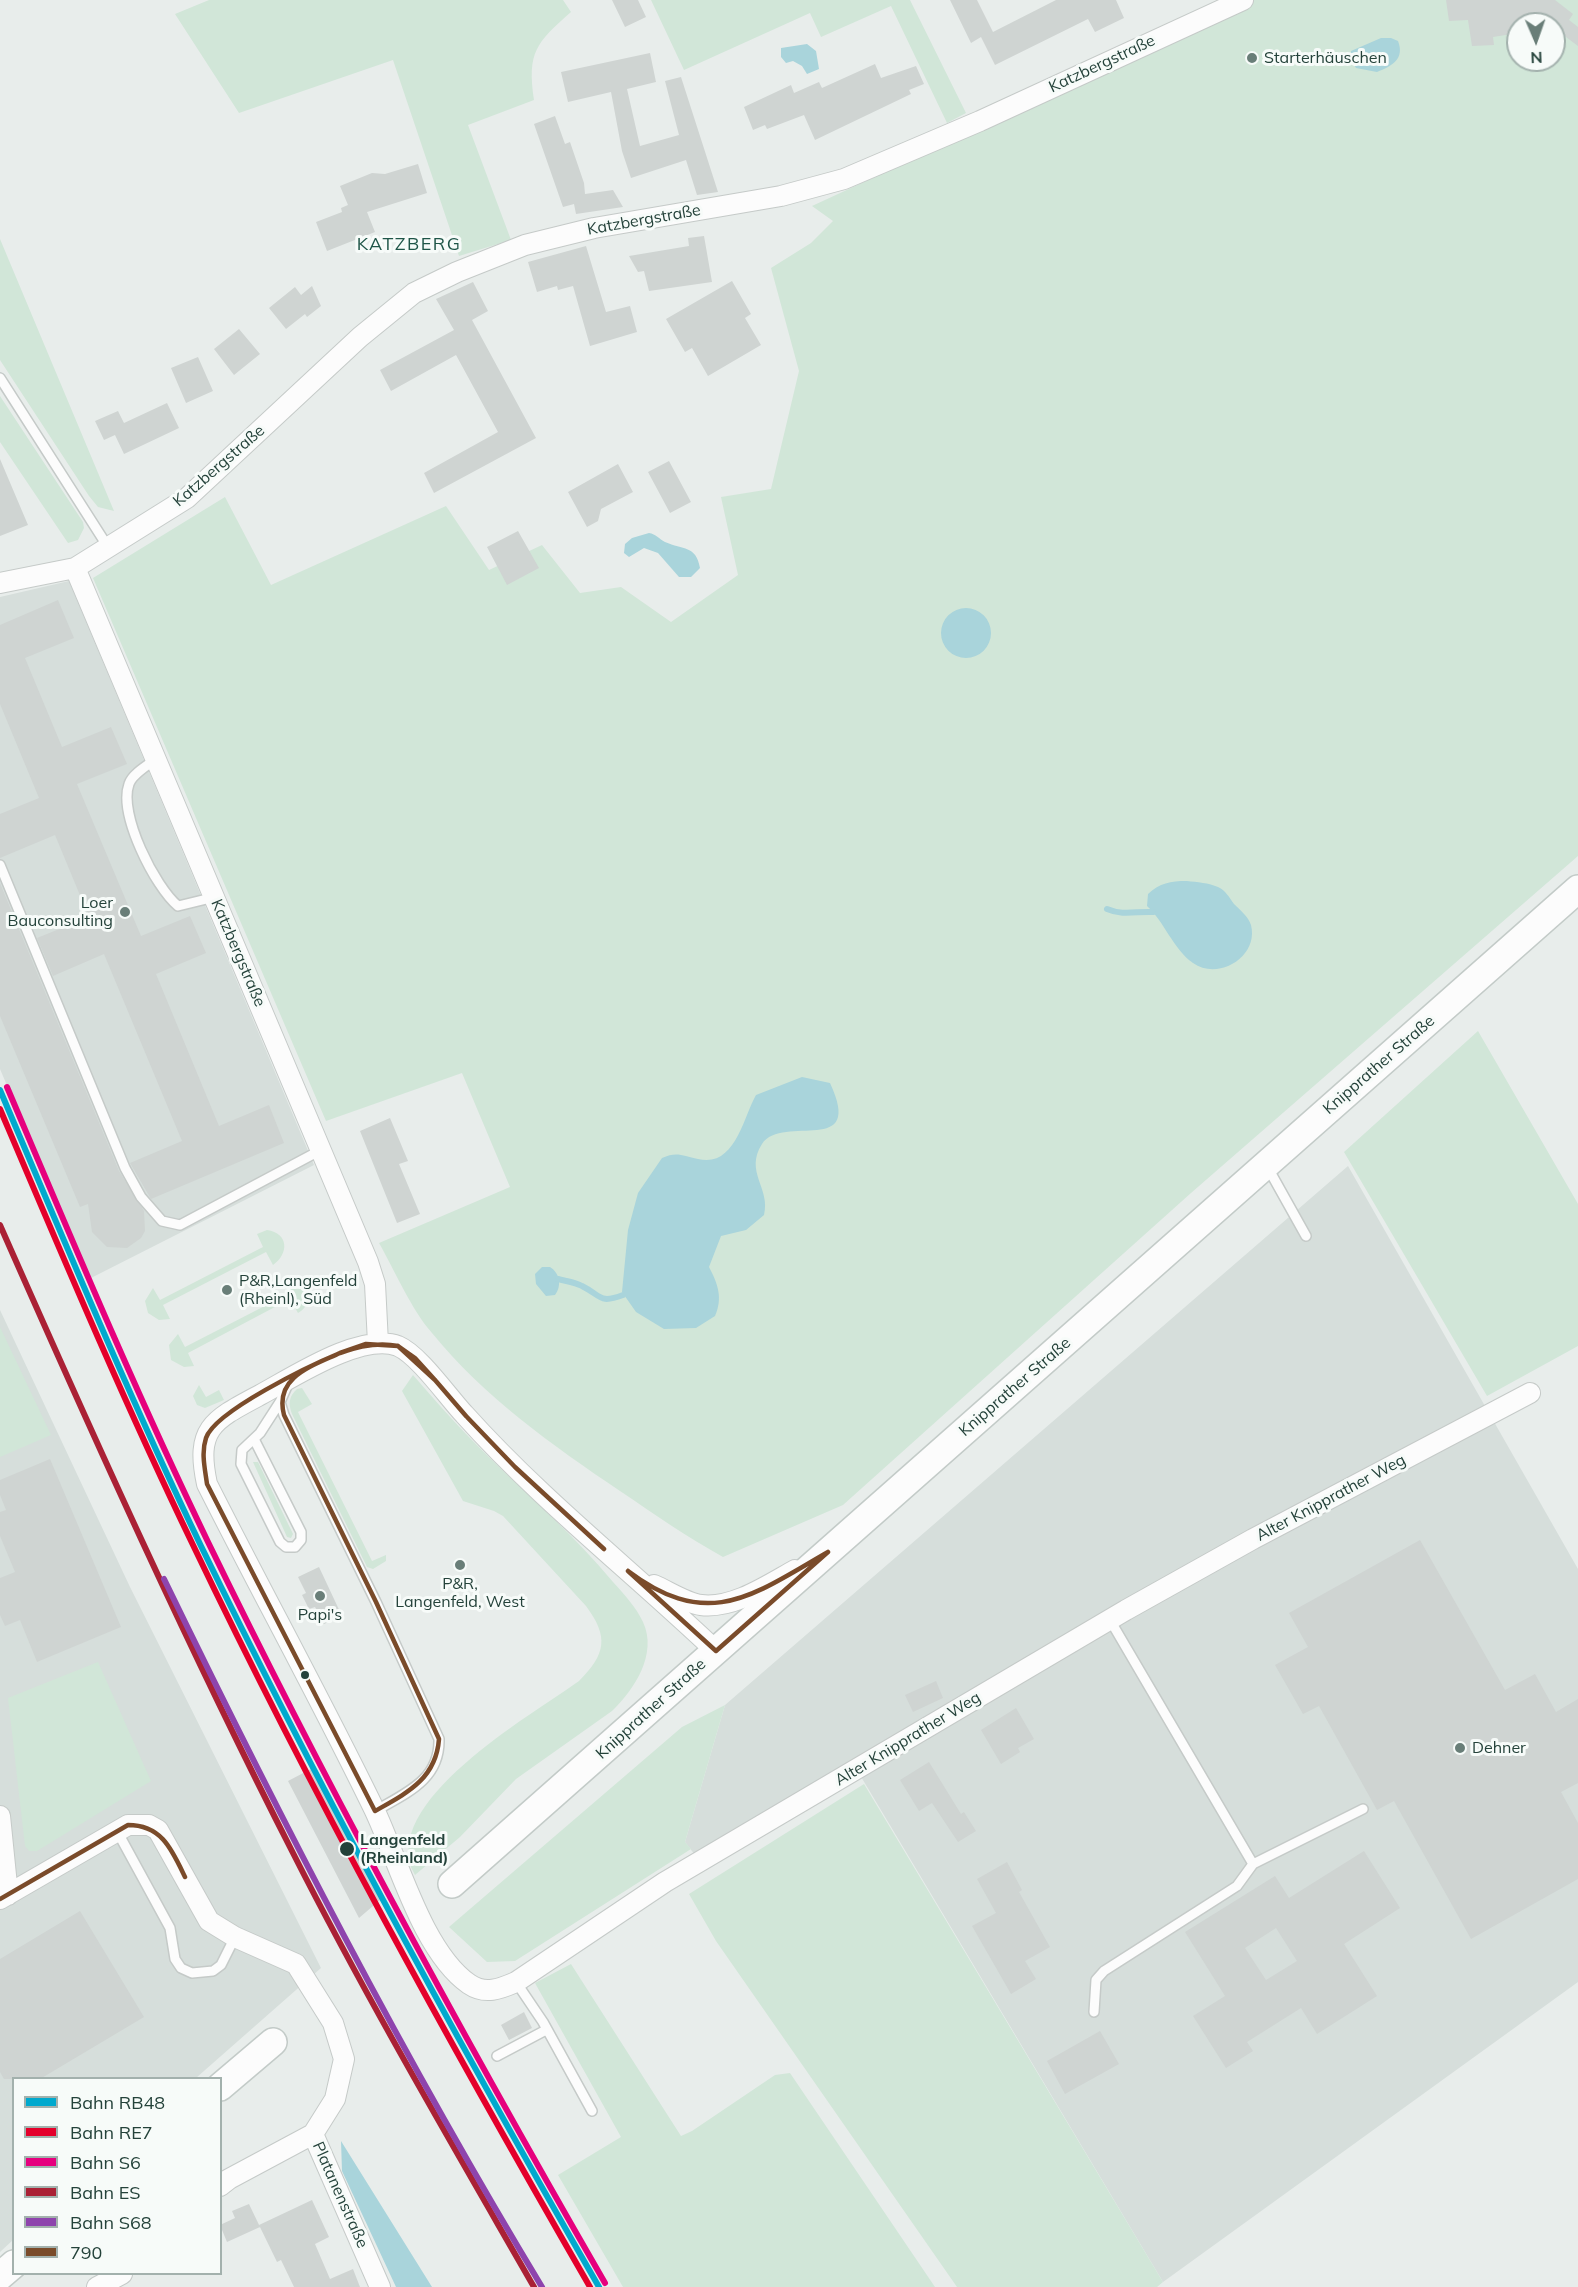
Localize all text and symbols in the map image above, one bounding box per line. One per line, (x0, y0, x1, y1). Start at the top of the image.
north arrow (1506, 12, 1566, 72)
street label: Katzbergstraße (1046, 31, 1158, 97)
place label: Starterhäuschen (1264, 48, 1387, 68)
text: N (1530, 48, 1543, 68)
marker: Starterhäuschen (1245, 51, 1259, 65)
street label: Katzbergstraße (586, 201, 702, 239)
district label: KATZBERG (357, 234, 461, 256)
street label: Katzbergstraße (169, 421, 269, 511)
place label: Loer Bauconsulting (8, 893, 113, 931)
street label: Katzbergstraße (207, 896, 269, 1010)
marker: Loer Bauconsulting (118, 905, 132, 919)
street label: Knipprather Straße (1319, 1011, 1439, 1119)
place label: P&R,Langenfeld (Rheinl), Süd (239, 1271, 357, 1309)
marker: P&R,Langenfeld (Rheinl), Süd (220, 1283, 234, 1297)
street label: Knipprather Straße (955, 1333, 1075, 1441)
street label: Alter Knipprather Weg (1253, 1450, 1409, 1546)
marker: P&R, Langenfeld, West (453, 1558, 467, 1572)
place label: P&R, Langenfeld, West (395, 1574, 525, 1612)
marker: Papi's (313, 1589, 327, 1603)
place label: Papi's (298, 1605, 342, 1625)
street label: Knipprather Straße (592, 1655, 710, 1763)
unlabelled marker (299, 1669, 311, 1681)
street label: Alter Knipprather Weg (832, 1688, 984, 1790)
place label: Dehner (1472, 1738, 1526, 1758)
marker: Dehner (1453, 1741, 1467, 1755)
place label: Langenfeld (Rheinland) (360, 1830, 449, 1868)
marker: Langenfeld (Rheinland) (338, 1840, 356, 1858)
legend (12, 2077, 222, 2275)
text: Bahn RB48 (70, 2091, 165, 2114)
text: Bahn RE7 (70, 2121, 153, 2144)
street label: Platanenstraße (308, 2139, 372, 2251)
text: Bahn S6 (70, 2151, 141, 2174)
text: Bahn ES (70, 2181, 140, 2204)
text: Bahn S68 (70, 2211, 152, 2234)
text: 790 (70, 2241, 102, 2264)

